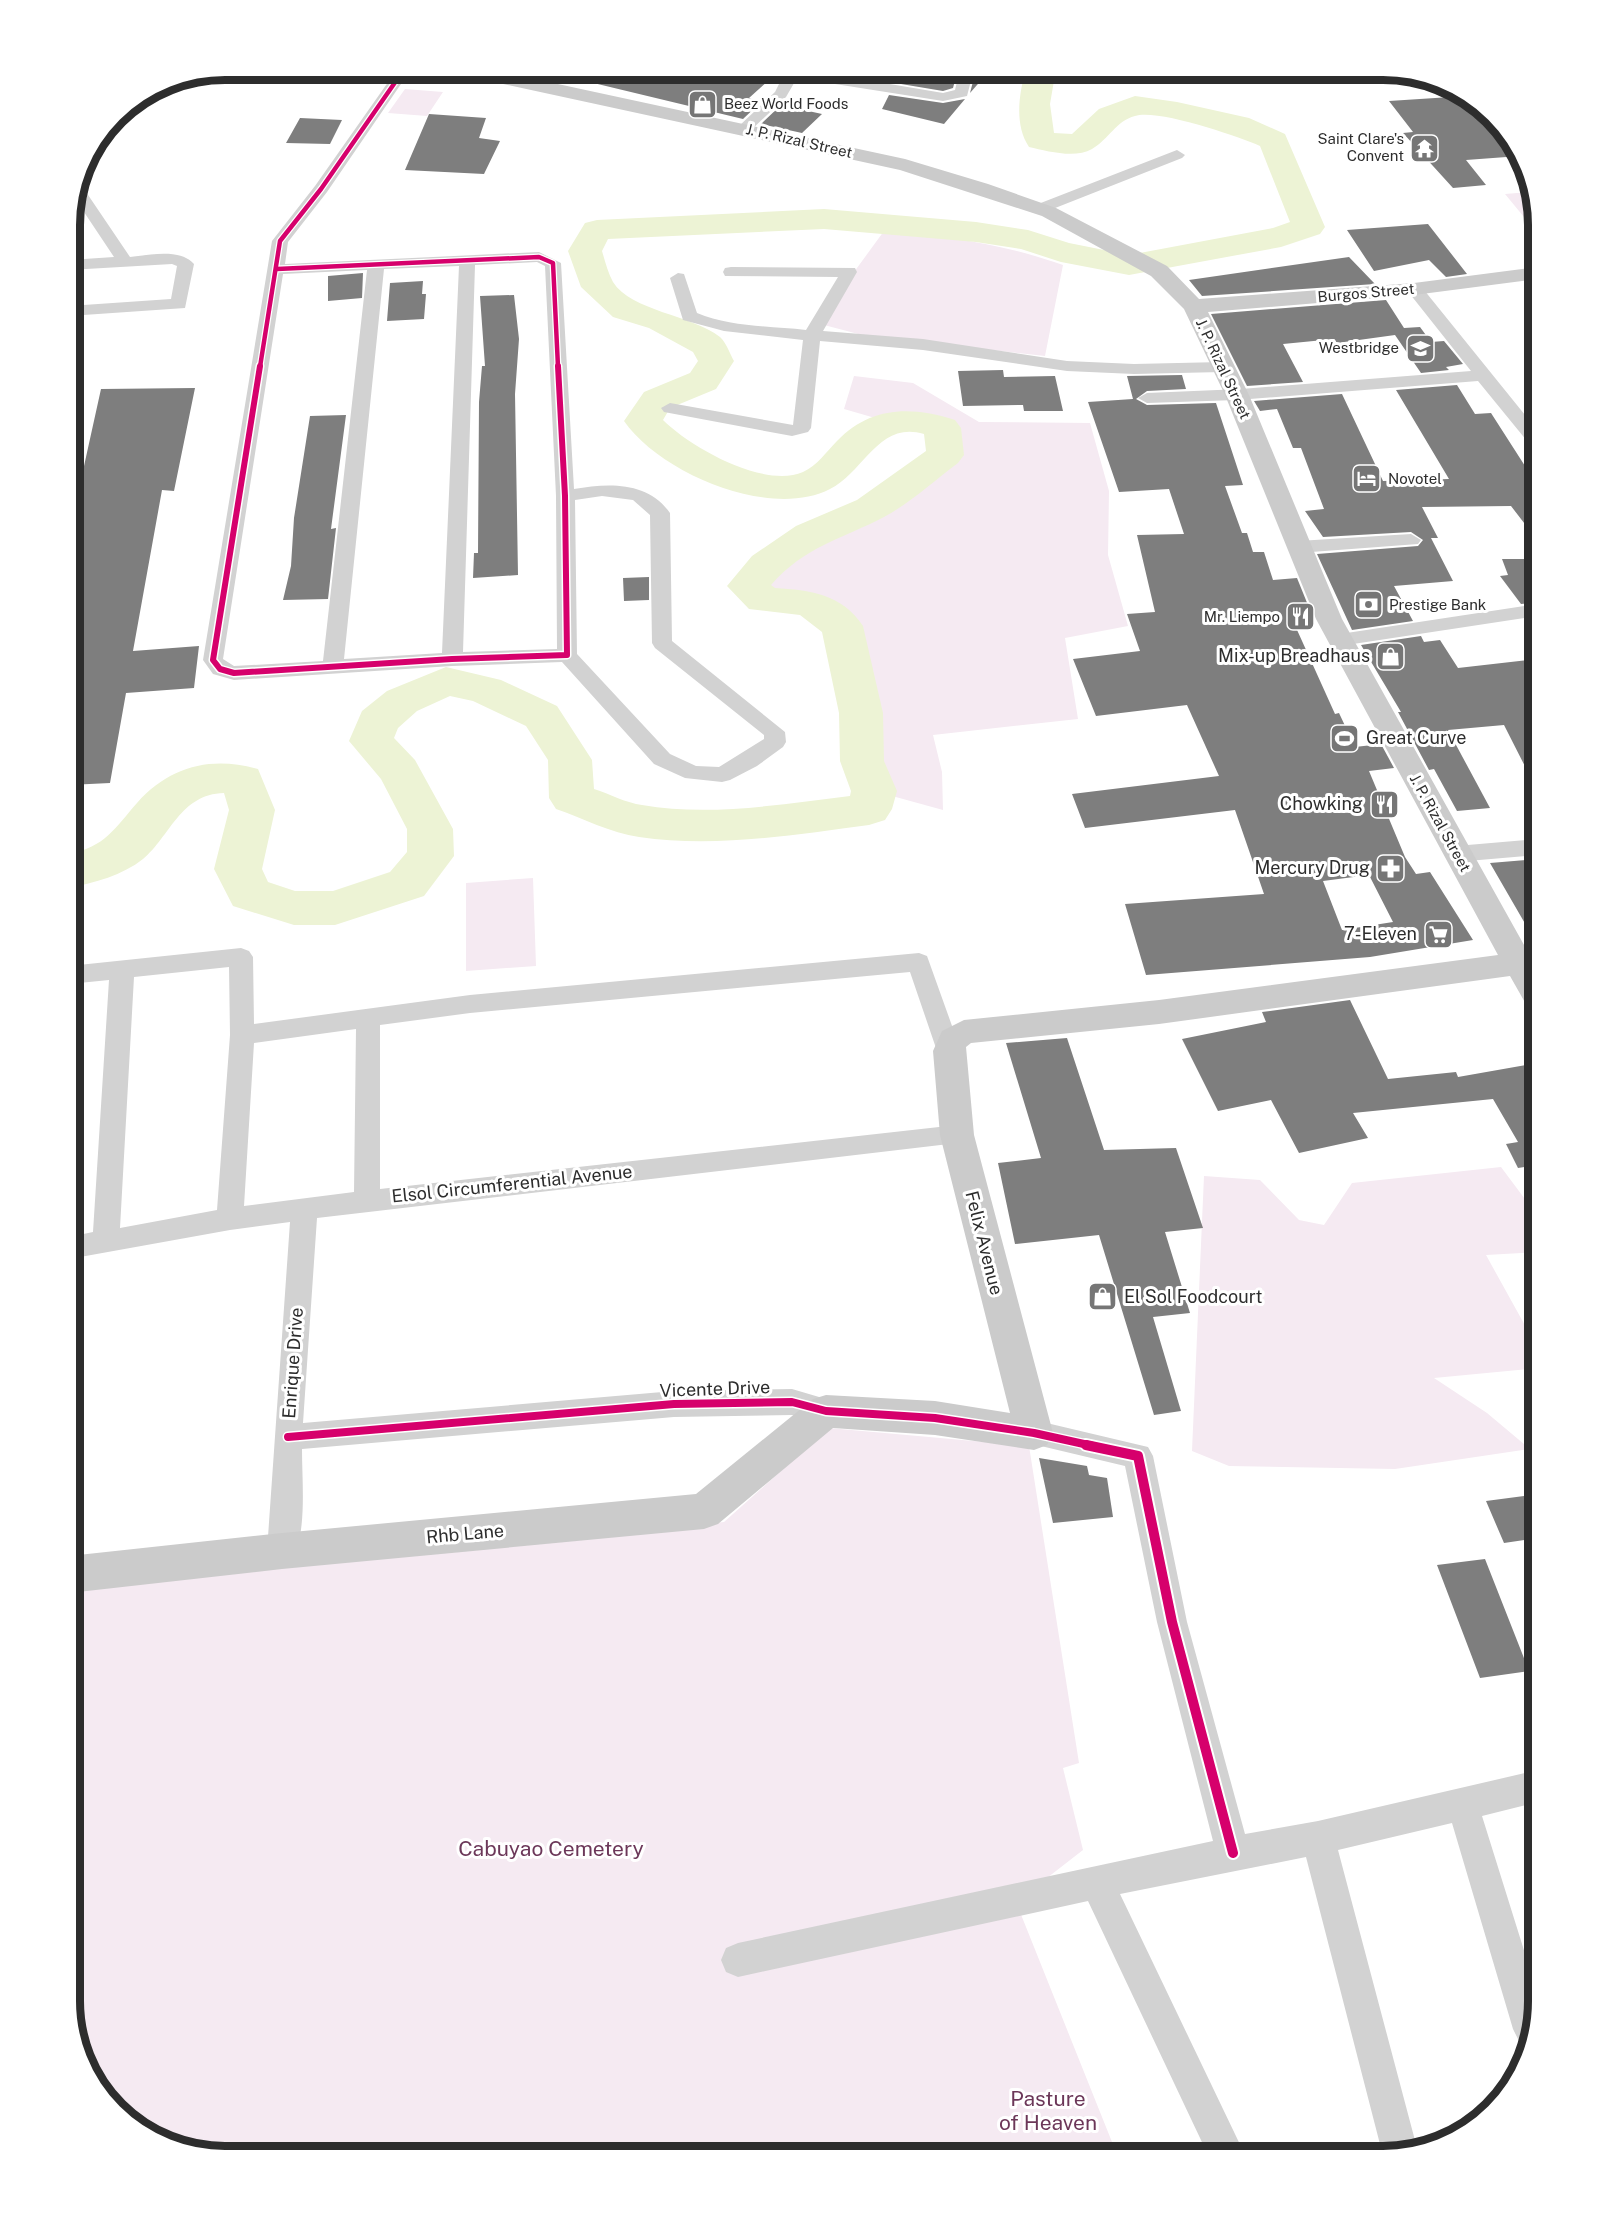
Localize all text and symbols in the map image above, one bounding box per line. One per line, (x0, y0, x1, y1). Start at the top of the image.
shop icon: Beez World Foods (687, 88, 719, 120)
place label: Beez World Foods (724, 95, 848, 112)
street label: J. P. Rizal Street (744, 120, 854, 161)
place label: Saint Clare's Convent (1318, 130, 1404, 164)
temple icon: Saint Clare's Convent (1409, 132, 1441, 164)
street label: Burgos Street (1317, 280, 1415, 305)
street label: J. P. Rizal Street (1193, 316, 1254, 422)
school or university icon: Westbridge (1404, 332, 1436, 364)
place label: Westbridge (1319, 339, 1399, 356)
hotel icon: Novotel (1351, 463, 1383, 495)
place label: Novotel (1388, 470, 1442, 487)
bank icon: Prestige Bank (1352, 589, 1384, 621)
place label: Prestige Bank (1389, 596, 1486, 613)
restaurant icon: Mr. Liempo (1285, 601, 1317, 633)
place label: Mr. Liempo (1204, 608, 1280, 625)
shop icon: Mix-up Breadhaus (1375, 640, 1407, 672)
place label: Mix-up Breadhaus (1218, 645, 1370, 666)
sports icon: Great Curve (1329, 722, 1361, 754)
place label: Great Curve (1366, 727, 1466, 748)
street label: J. P. Rizal Street (1407, 771, 1474, 875)
restaurant icon: Chowking (1368, 788, 1400, 820)
place label: Chowking (1280, 793, 1363, 814)
pharmacy icon: Mercury Drug (1375, 852, 1407, 884)
place label: Mercury Drug (1254, 857, 1370, 878)
supermarket icon: 7-Eleven (1422, 918, 1454, 950)
place label: 7-Eleven (1344, 923, 1417, 944)
street label: Elsol Circumferential Avenue (390, 1160, 633, 1207)
street label: Felix Avenue (961, 1189, 1008, 1297)
shop icon: El Sol Foodcourt (1087, 1281, 1119, 1313)
place label: El Sol Foodcourt (1124, 1286, 1263, 1307)
street label: Enrique Drive (278, 1307, 307, 1419)
street label: Vicente Drive (659, 1376, 771, 1401)
street label: Rhb Lane (425, 1520, 505, 1547)
park label: Cabuyao Cemetery (458, 1836, 644, 1861)
park label: Pasture of Heaven (999, 2086, 1097, 2135)

